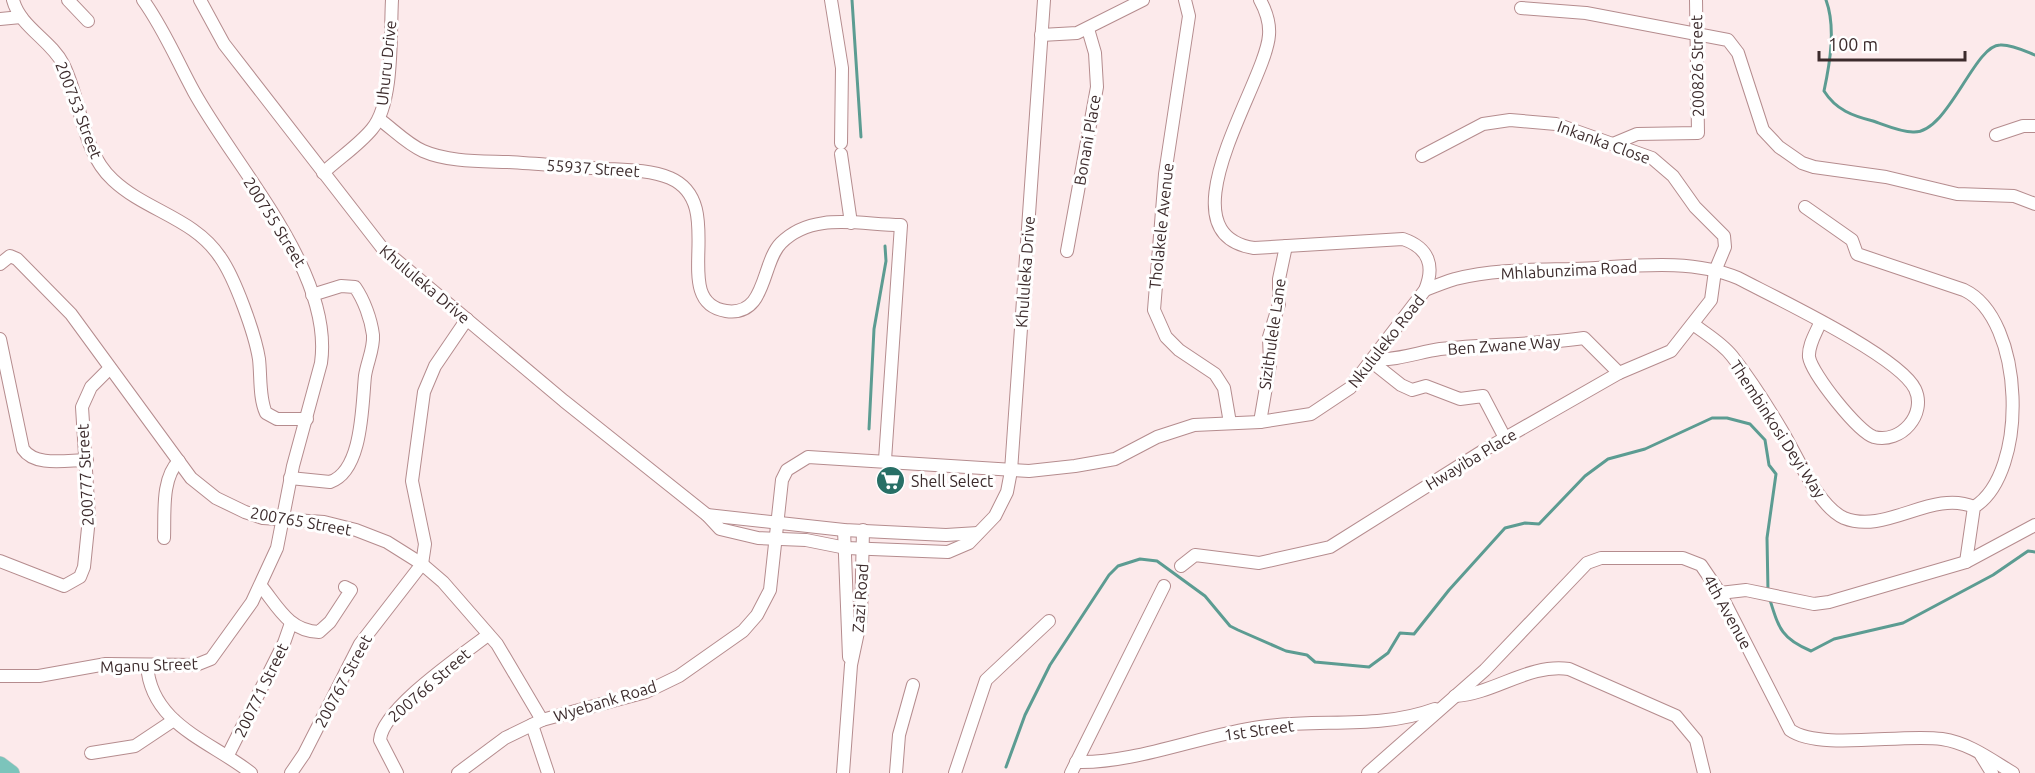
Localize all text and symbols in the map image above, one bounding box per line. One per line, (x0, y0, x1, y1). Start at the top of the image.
street label: 200826 Street (1687, 14, 1707, 117)
street label: Uhuru Drive (373, 19, 399, 107)
scale bar (1819, 24, 1964, 62)
text: 100 m (1828, 34, 1878, 54)
street label: 200753 Street (52, 59, 106, 162)
street label: Bonani Place (1070, 93, 1104, 187)
street label: Inkanka Close (1555, 117, 1653, 167)
street label: 55937 Street (546, 156, 641, 180)
street label: Tholakele Avenue (1145, 162, 1177, 290)
street label: 200755 Street (240, 174, 310, 271)
street label: Khululeka Drive (1012, 215, 1038, 329)
street label: Khululeka Drive (376, 241, 474, 327)
street label: Mhlabunzima Road (1500, 257, 1638, 283)
street label: Sizithulele Lane (1255, 277, 1289, 391)
street label: Nkululeko Road (1344, 291, 1428, 391)
street label: Ben Zwane Way (1447, 332, 1561, 358)
street label: Thembinkosi Deyi Way (1727, 357, 1829, 501)
street label: 200777 Street (73, 423, 97, 527)
street label: Hwayiba Place (1422, 425, 1520, 493)
supermarket icon: Shell Select (874, 465, 906, 497)
place label: Shell Select (911, 472, 994, 490)
street label: 200765 Street (249, 503, 354, 539)
street label: Zazi Road (849, 563, 871, 633)
street label: 4th Avenue (1700, 572, 1756, 652)
street label: 200767 Street (311, 631, 375, 730)
street label: 200771 Street (230, 639, 292, 740)
street label: 200766 Street (384, 644, 474, 725)
street label: Mganu Street (100, 654, 199, 676)
street label: Wyebank Road (551, 677, 659, 725)
street label: 1st Street (1223, 716, 1296, 744)

